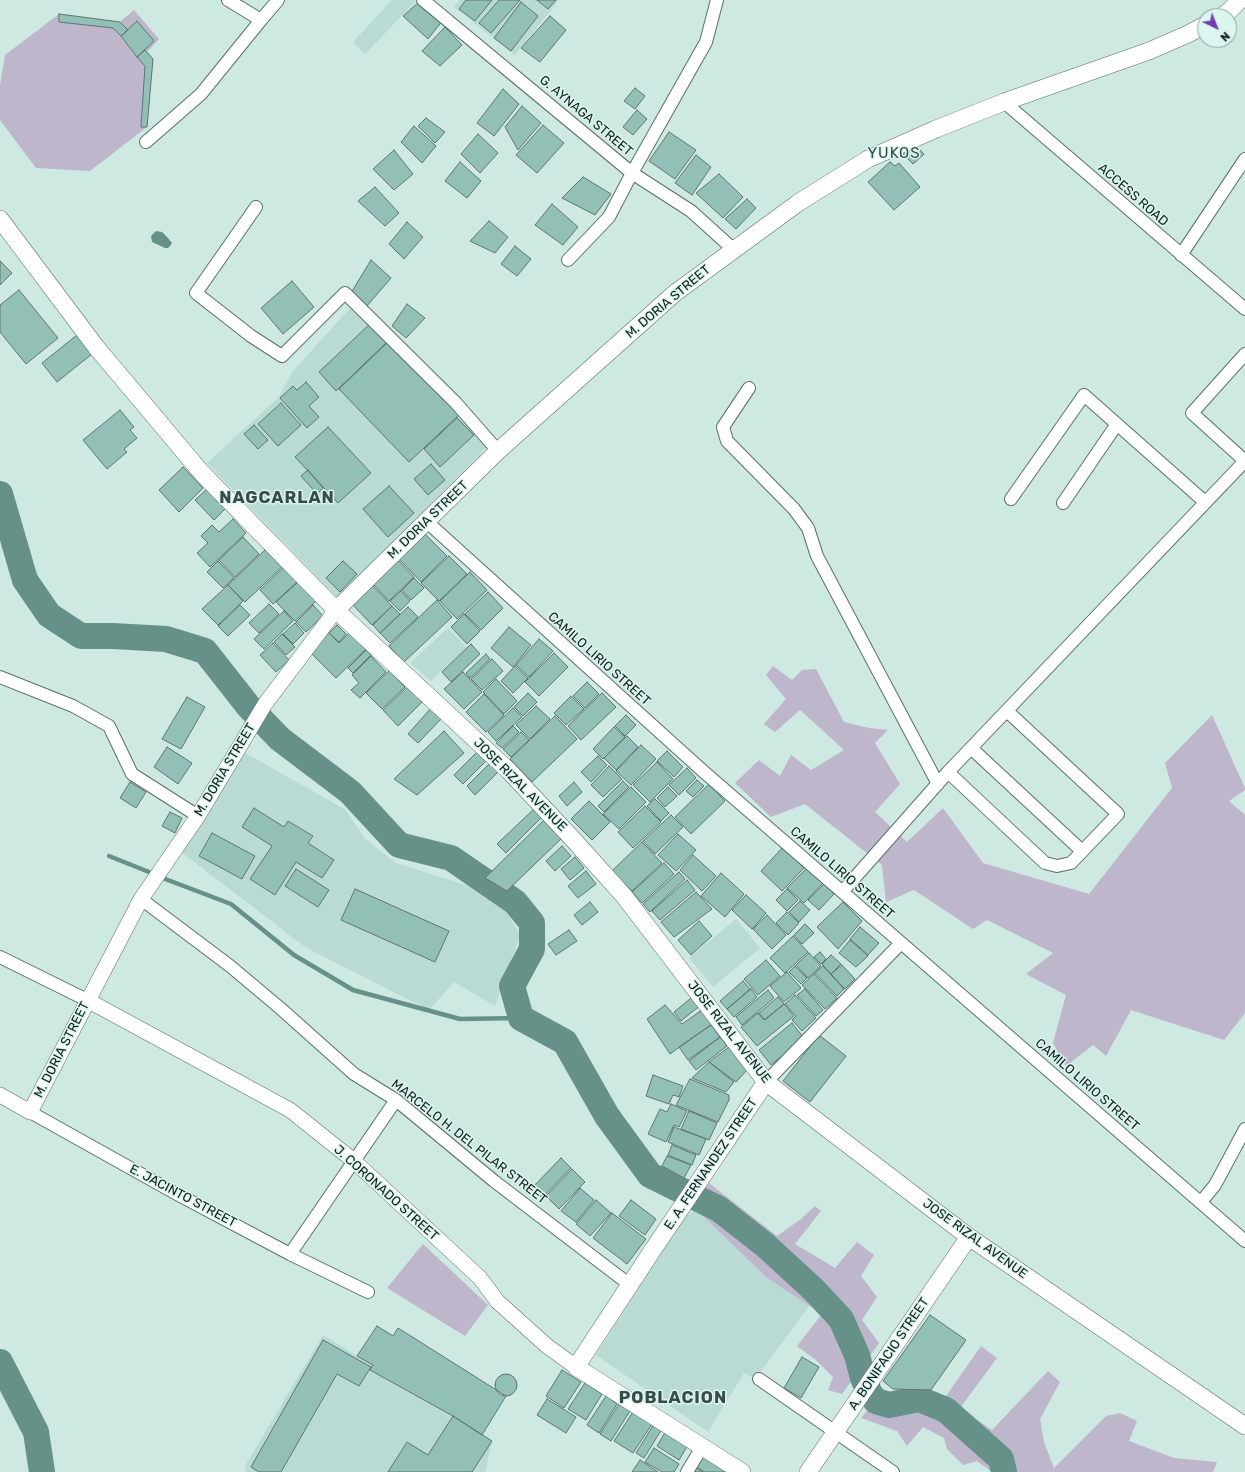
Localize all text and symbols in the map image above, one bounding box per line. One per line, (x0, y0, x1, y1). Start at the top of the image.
north arrow (1197, 8, 1237, 48)
text: N (1218, 29, 1232, 44)
street label: G. AYNAGA STREET (536, 72, 636, 160)
district label: YUKOS (867, 145, 921, 163)
street label: ACCESS ROAD (1095, 160, 1171, 230)
street label: M. DORIA STREET (622, 262, 714, 342)
street label: M. DORIA STREET (385, 478, 471, 562)
district label: NAGCARLAN (219, 488, 335, 508)
street label: CAMILO LIRIO STREET (545, 609, 653, 709)
street label: M. DORIA STREET (191, 721, 259, 819)
street label: JOSE RIZAL AVENUE (470, 735, 570, 835)
street label: CAMILO LIRIO STREET (787, 824, 897, 922)
street label: JOSE RIZAL AVENUE (684, 978, 774, 1086)
street label: M. DORIA STREET (31, 999, 93, 1101)
street label: CAMILO LIRIO STREET (1032, 1036, 1142, 1134)
street label: MARCELO H. DEL PILAR STREET (388, 1076, 550, 1208)
street label: E. A. FERNANDEZ STREET (661, 1095, 761, 1233)
street label: J. CORONADO STREET (331, 1142, 441, 1244)
street label: E. JACINTO STREET (127, 1161, 239, 1231)
street label: JOSE RIZAL AVENUE (920, 1196, 1030, 1282)
street label: A. BONIFACIO STREET (846, 1295, 932, 1413)
district label: POBLACION (619, 1388, 727, 1408)

